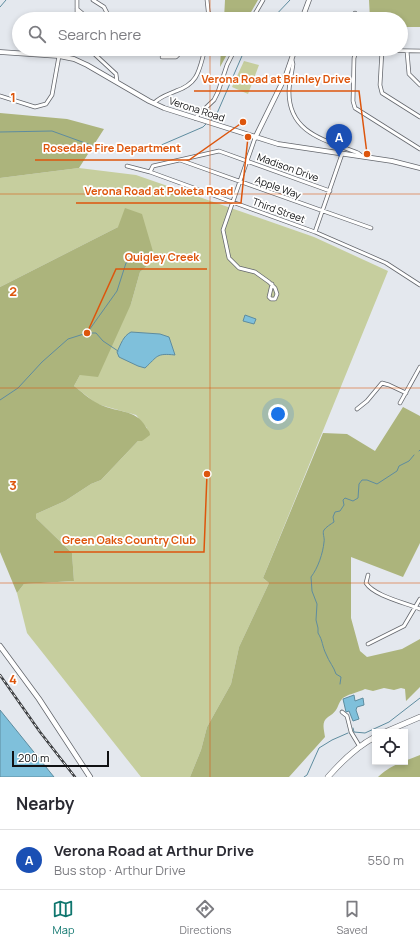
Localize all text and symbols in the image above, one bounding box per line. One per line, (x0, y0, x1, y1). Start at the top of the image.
search box (12, 12, 408, 56)
icon: search (26, 23, 48, 45)
text: Search here (58, 24, 141, 45)
callout: Verona Road at Brinley Drive (194, 68, 359, 91)
text: Verona Road at Brinley Drive (201, 71, 351, 86)
text: 1 (10, 88, 16, 106)
street label: Verona Road (167, 93, 227, 125)
pin: A (326, 124, 352, 157)
callout: Rosedale Fire Department (35, 137, 189, 160)
text: Rosedale Fire Department (43, 140, 181, 155)
street label: Madison Drive (255, 149, 321, 185)
street label: Apple Way (253, 172, 304, 202)
callout: Verona Road at Poketa Road (76, 180, 241, 203)
text: Verona Road at Poketa Road (85, 183, 234, 198)
street label: Third Street (251, 194, 307, 226)
callout: Quigley Creek (116, 246, 207, 269)
text: Quigley Creek (125, 249, 200, 264)
text: 2 (9, 282, 17, 300)
your location (268, 404, 288, 424)
text: 3 (9, 476, 17, 494)
callout: Green Oaks Country Club (54, 529, 204, 552)
text: Green Oaks Country Club (62, 532, 196, 547)
text: 4 (9, 670, 17, 688)
map controls (372, 729, 408, 765)
button: locate (372, 729, 408, 765)
scale bar (12, 749, 109, 768)
text: 200 m (18, 750, 49, 765)
text: Nearby (16, 792, 74, 815)
text: Verona Road at Arthur Drive (54, 840, 254, 861)
text: A (25, 851, 33, 869)
text: 550 m (367, 851, 404, 869)
text: Bus stop · Arthur Drive (54, 861, 186, 879)
tab: Map (52, 898, 74, 937)
tab: Directions (179, 898, 232, 937)
tab: Saved (337, 898, 368, 937)

